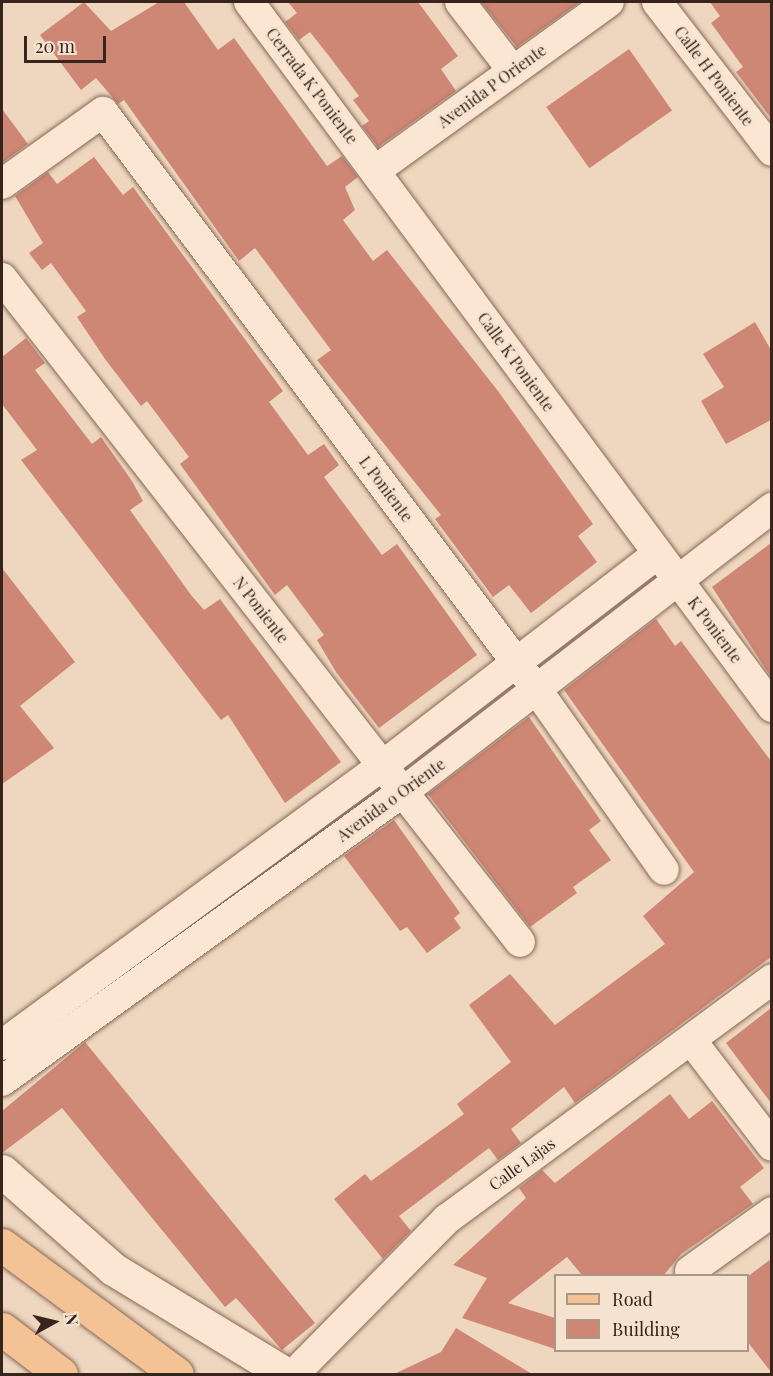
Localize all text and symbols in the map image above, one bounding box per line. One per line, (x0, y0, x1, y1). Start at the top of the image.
street label: Calle H Poniente (670, 22, 758, 130)
scale bar (27, 24, 110, 62)
street label: Cerrada K Poniente (262, 24, 362, 148)
text: 20 m (35, 34, 75, 58)
street label: Avenida P Oriente (434, 40, 550, 132)
street label: Calle K Poniente (474, 309, 558, 415)
street label: L Poniente (355, 452, 417, 526)
street label: N Poniente (229, 573, 293, 647)
street label: K Poniente (684, 593, 746, 667)
street label: Avenida o Oriente (333, 754, 449, 846)
street label: Calle Lajas (485, 1134, 559, 1194)
legend (554, 1274, 749, 1352)
text: Road (612, 1287, 653, 1311)
north arrow (24, 1292, 84, 1352)
text: N (61, 1312, 84, 1327)
text: Building (612, 1317, 680, 1341)

